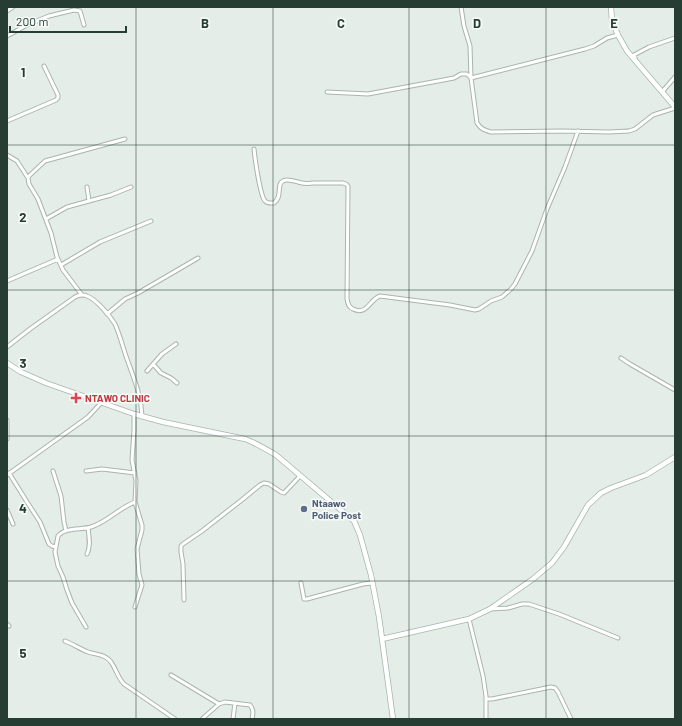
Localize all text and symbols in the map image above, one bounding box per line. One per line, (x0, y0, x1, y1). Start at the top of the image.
scale bar (10, 8, 126, 34)
text: 200 m (16, 14, 48, 28)
text: B (201, 15, 209, 31)
text: C (337, 15, 345, 31)
text: D (473, 15, 481, 31)
text: E (610, 15, 618, 31)
text: 1 (21, 64, 25, 80)
text: 2 (19, 209, 27, 225)
text: 3 (19, 355, 27, 371)
marker: NTAWO CLINIC (70, 392, 82, 404)
place label: NTAWO CLINIC (85, 392, 150, 404)
place label: Ntaawo Police Post (312, 497, 361, 521)
text: 4 (19, 500, 27, 516)
marker: Ntaawo Police Post (299, 504, 309, 514)
text: 5 (19, 645, 27, 661)

